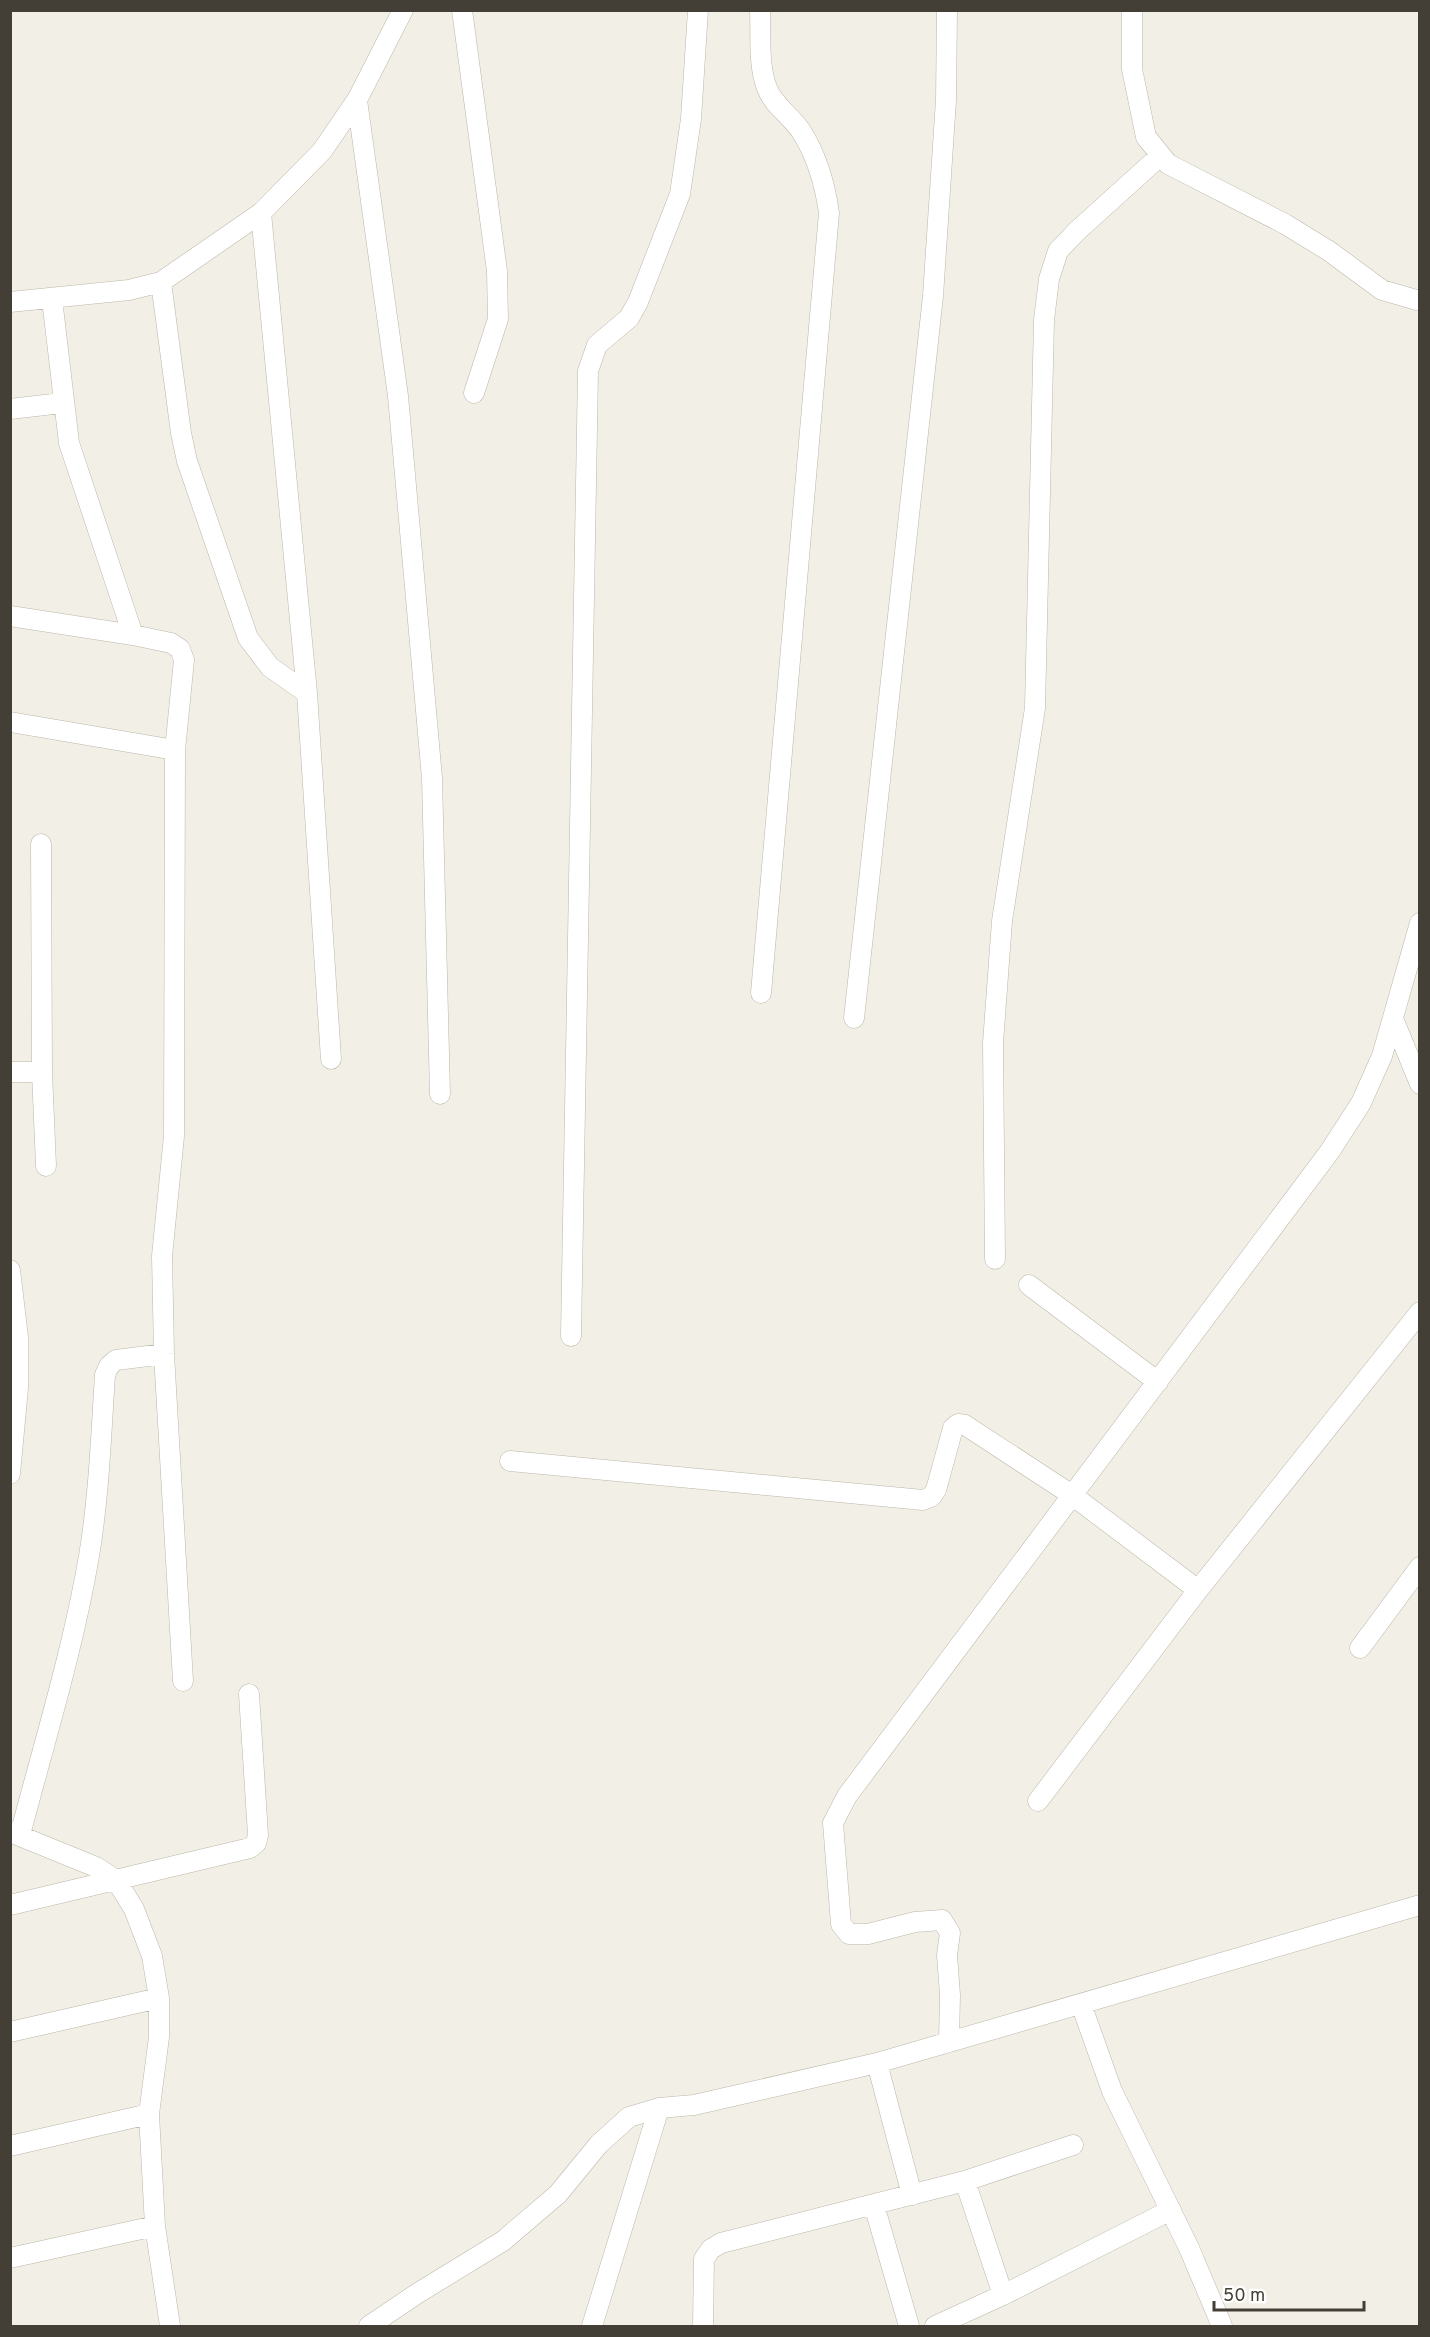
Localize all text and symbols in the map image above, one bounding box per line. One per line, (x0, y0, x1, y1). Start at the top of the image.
scale bar (1214, 2274, 1364, 2312)
text: 50 m (1223, 2285, 1265, 2308)

